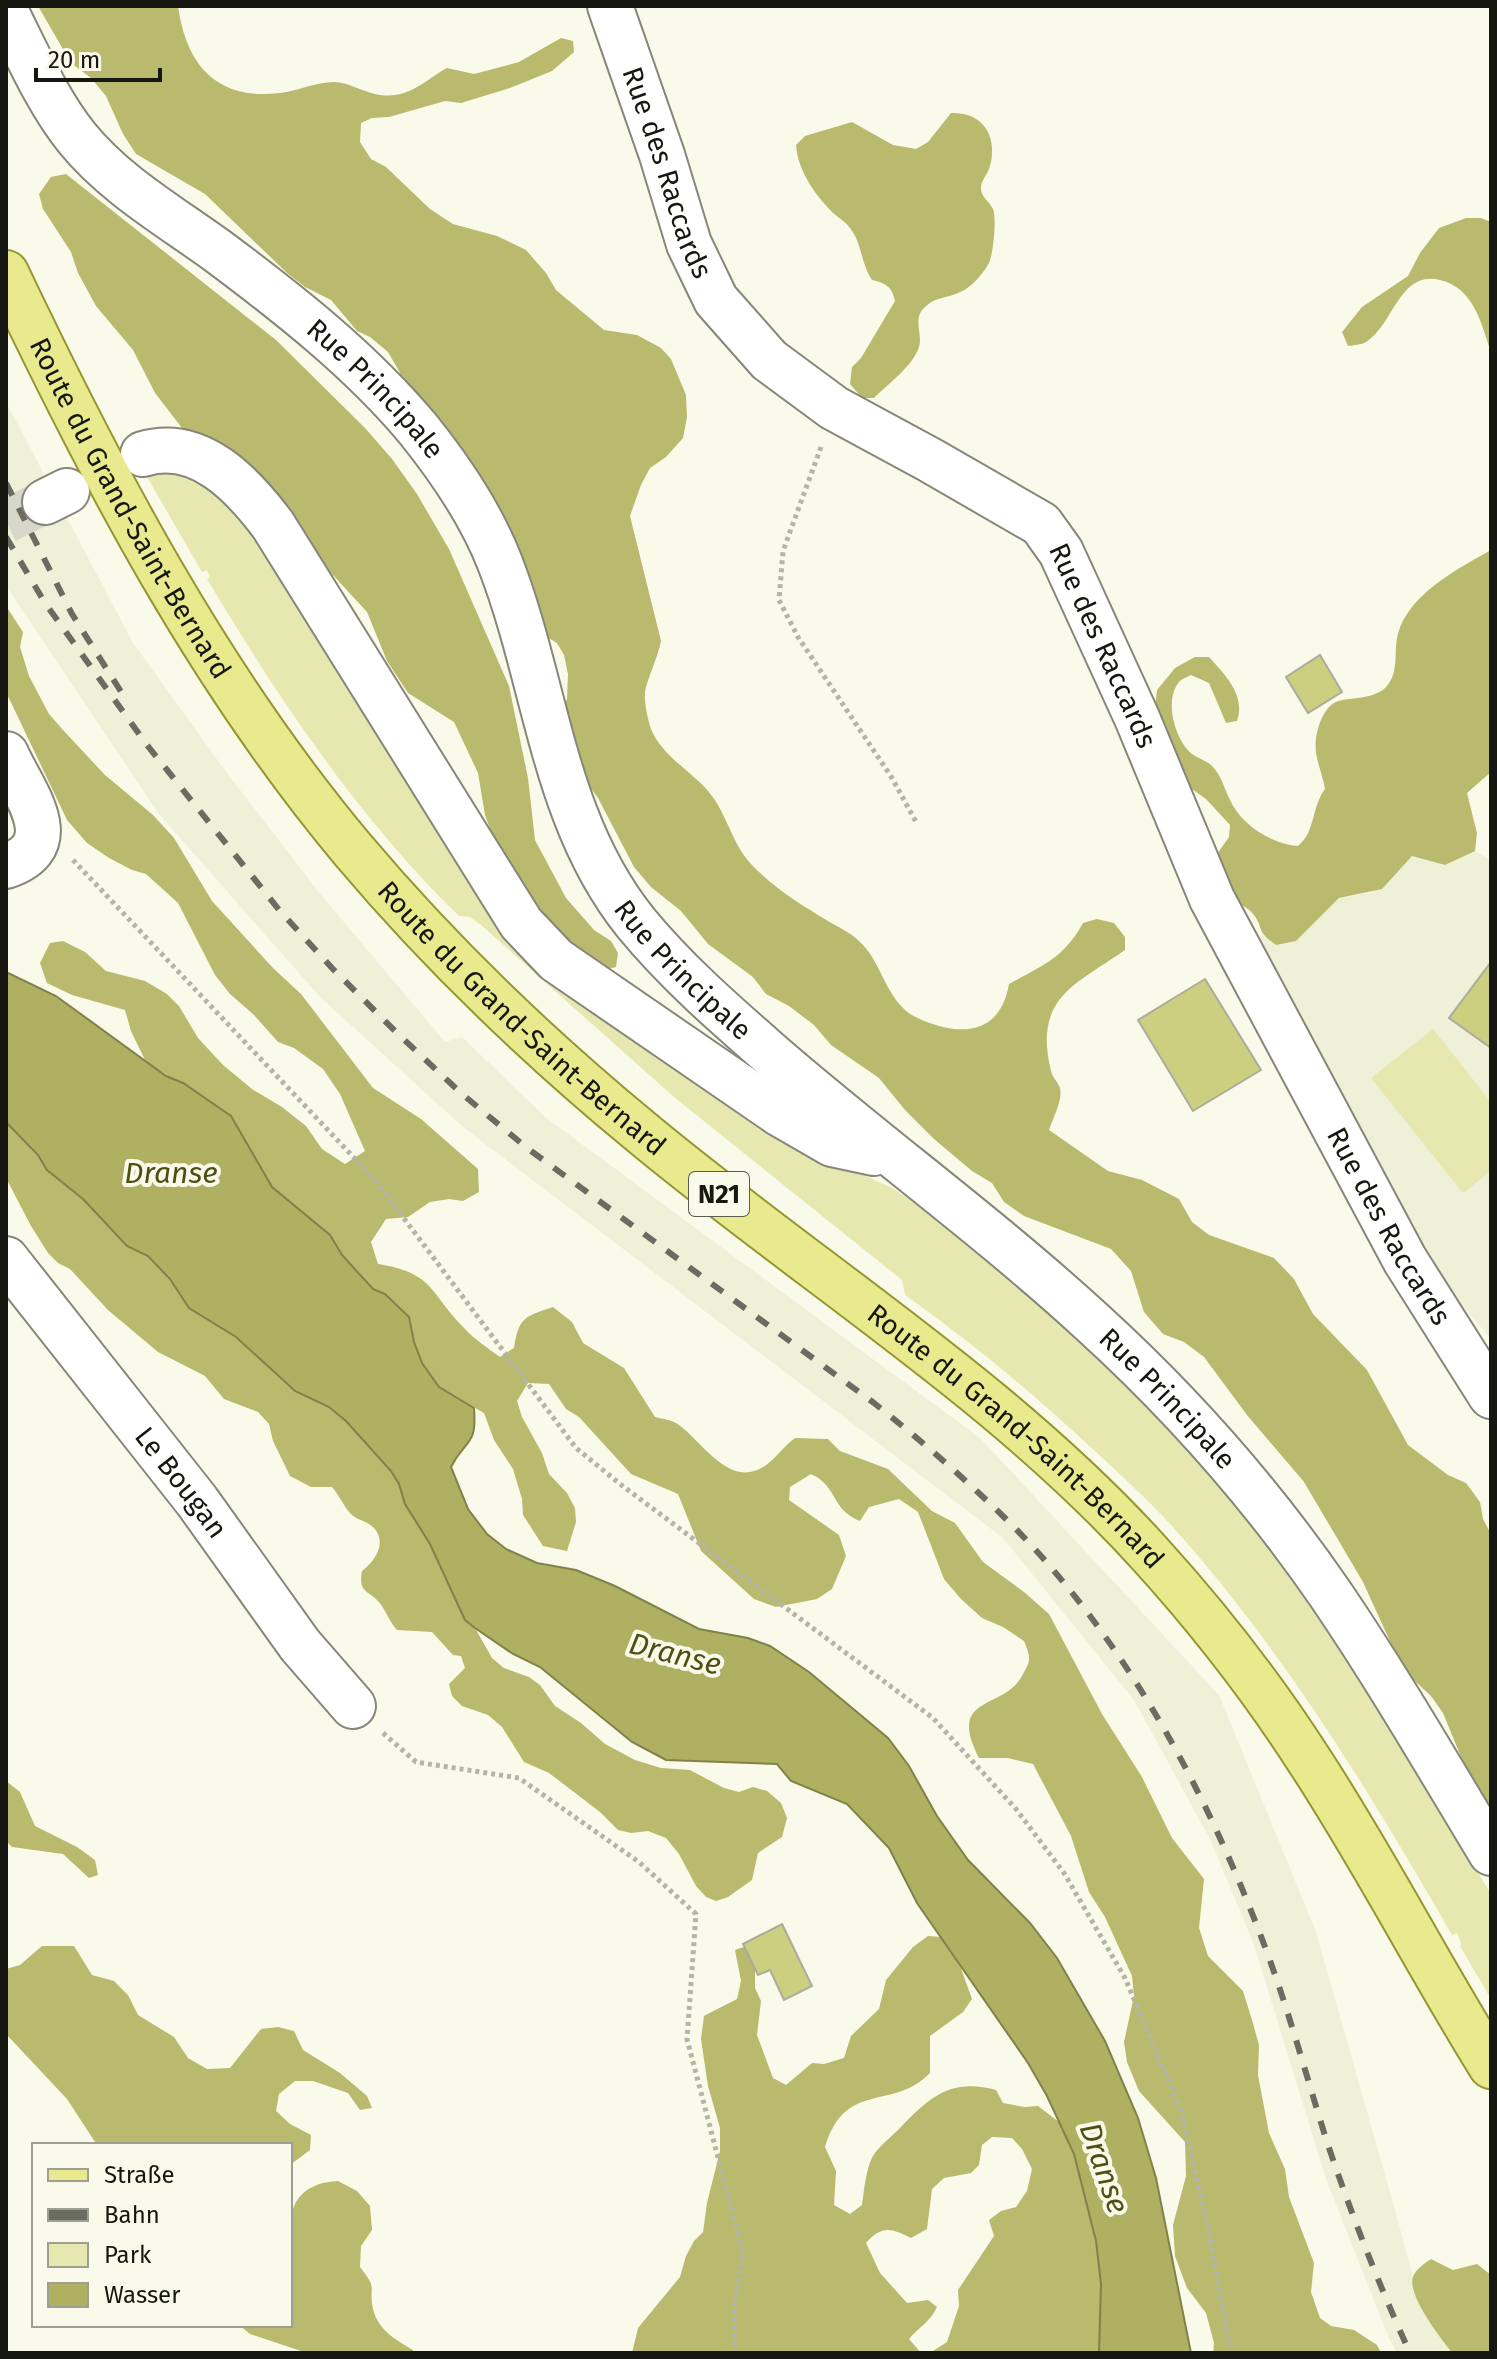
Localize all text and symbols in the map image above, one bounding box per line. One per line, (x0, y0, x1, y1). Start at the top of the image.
scale bar (36, 32, 160, 82)
text: 20 m (48, 46, 100, 74)
street label: Rue des Raccards (615, 62, 719, 284)
street label: Rue Principale (300, 312, 451, 465)
street label: Route du Grand-Saint-Bernard (23, 332, 238, 685)
street label: Rue des Raccards (1042, 538, 1163, 753)
street label: Route du Grand-Saint-Bernard (371, 875, 673, 1163)
street label: Rue Principale (607, 893, 758, 1047)
street label: Rue des Raccards (1320, 1122, 1458, 1331)
water label: Dranse (124, 1155, 218, 1191)
road number: N21 (689, 1172, 749, 1216)
street label: Route du Grand-Saint-Bernard (861, 1297, 1171, 1575)
street label: Rue Principale (1092, 1321, 1243, 1476)
street label: Le Bougan (128, 1420, 234, 1545)
water label: Dranse (625, 1625, 725, 1683)
water label: Dranse (1072, 2118, 1136, 2218)
legend (32, 2143, 292, 2327)
text: Straße (104, 2161, 175, 2189)
text: Bahn (104, 2201, 160, 2229)
text: Park (104, 2241, 152, 2269)
text: Wasser (104, 2281, 181, 2309)

